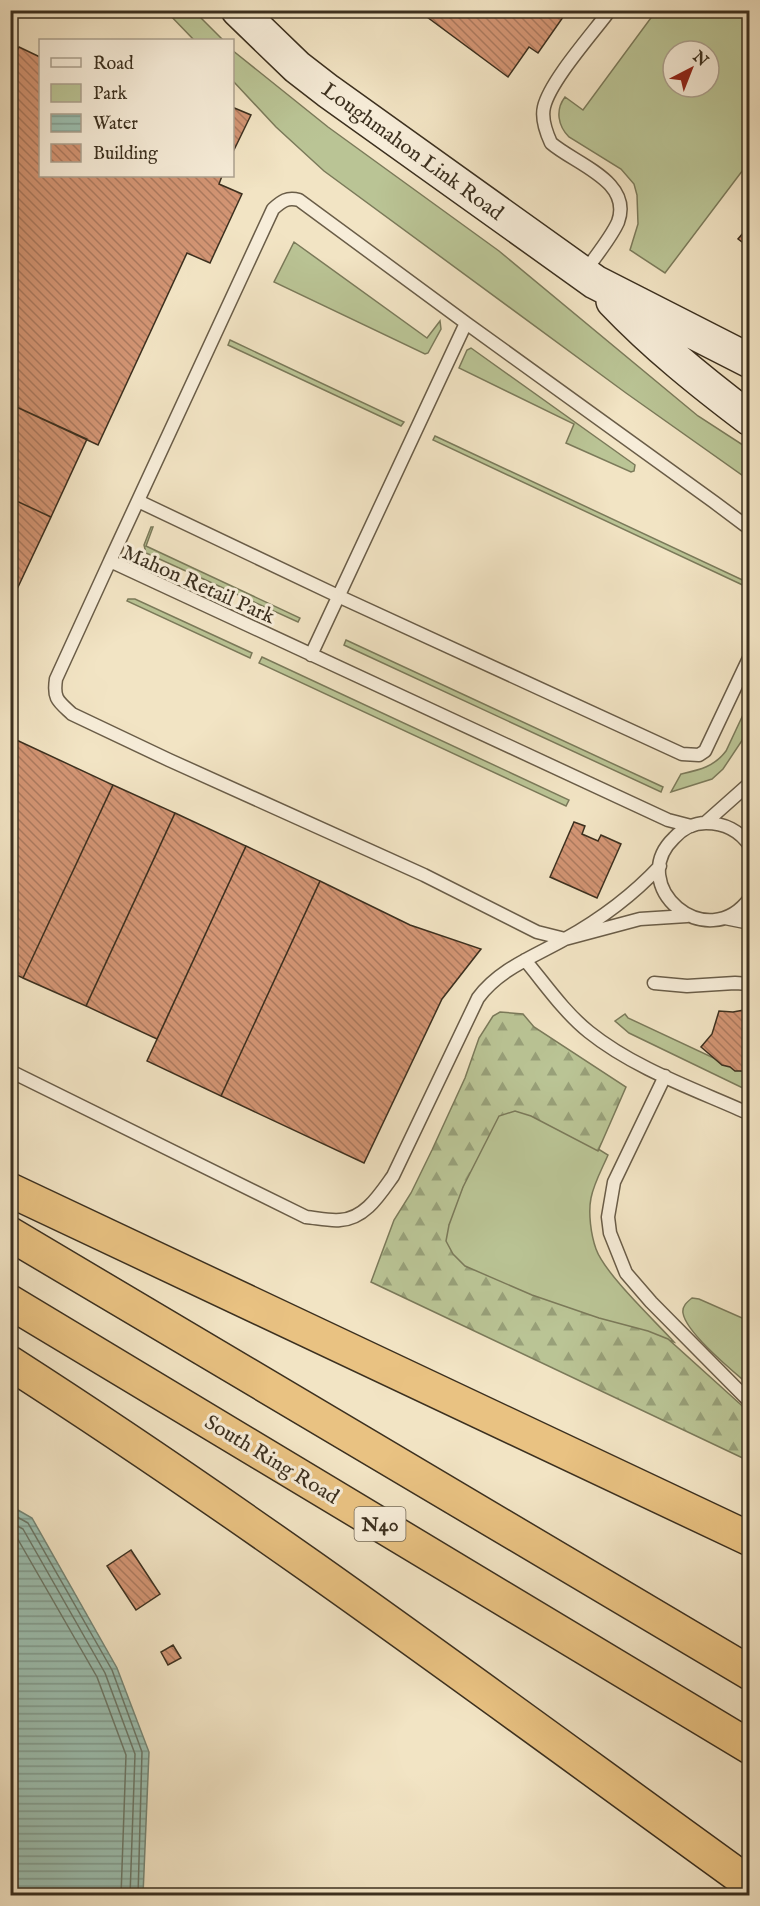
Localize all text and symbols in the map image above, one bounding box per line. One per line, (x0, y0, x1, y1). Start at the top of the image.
legend (39, 39, 234, 177)
north arrow (661, 39, 721, 99)
text: N (687, 47, 712, 72)
text: Road (93, 53, 134, 76)
street label: Loughmahon Link Road (316, 77, 509, 228)
text: Park (93, 83, 128, 106)
text: Water (93, 113, 138, 136)
text: Building (93, 143, 158, 166)
street label: Mahon Retail Park (118, 540, 280, 631)
street label: South Ring Road (199, 1410, 344, 1511)
road number: N40 (354, 1507, 406, 1541)

